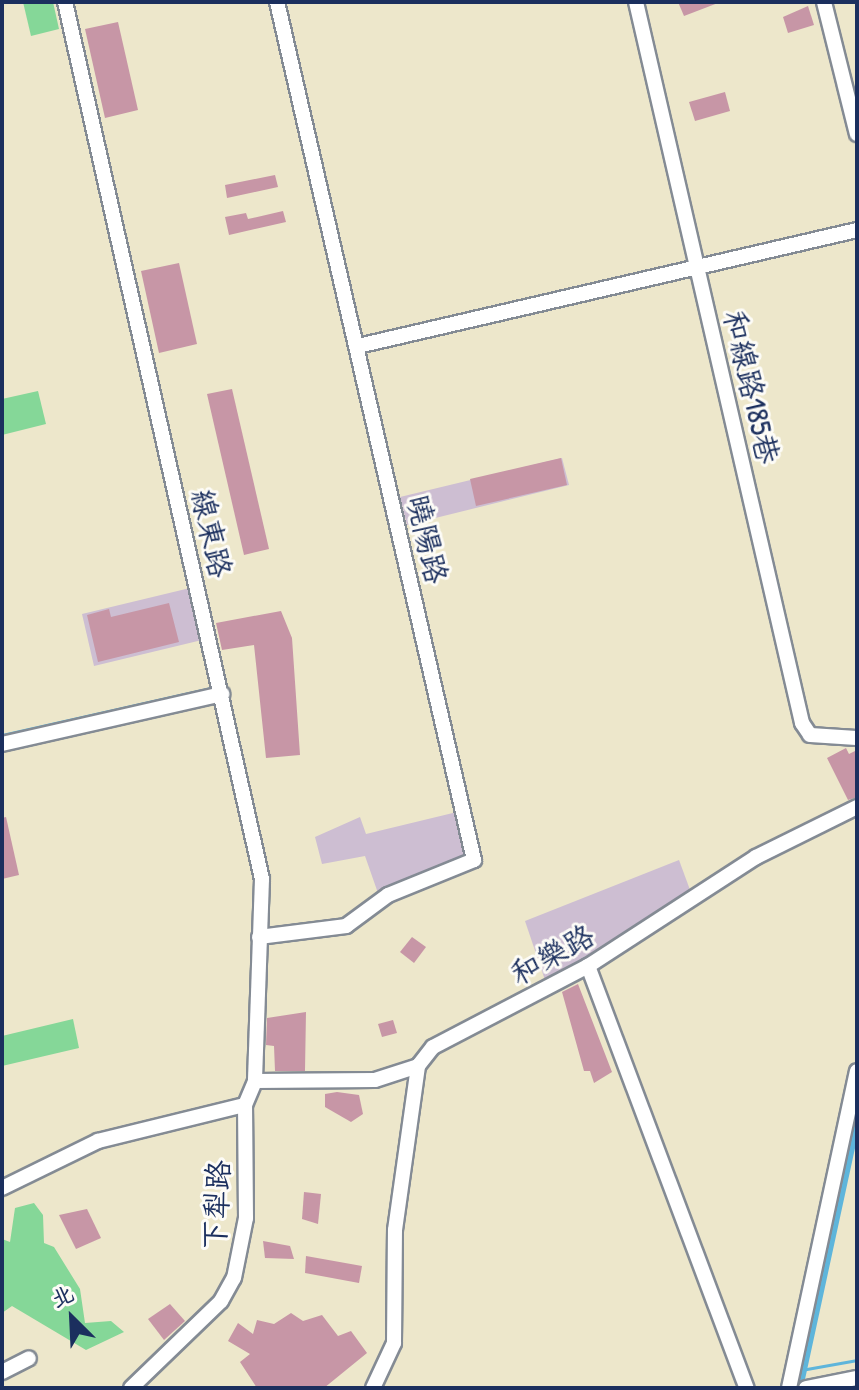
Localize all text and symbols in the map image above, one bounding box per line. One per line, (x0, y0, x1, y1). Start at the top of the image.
street label: 和線路185巷 (717, 307, 787, 467)
street label: 線東路 (184, 485, 240, 581)
street label: 曉陽路 (400, 491, 456, 587)
street label: 和樂路 (504, 916, 600, 992)
street label: 下犁路 (196, 1159, 236, 1251)
north arrow (32, 1278, 112, 1358)
text: 北 (46, 1278, 78, 1314)

